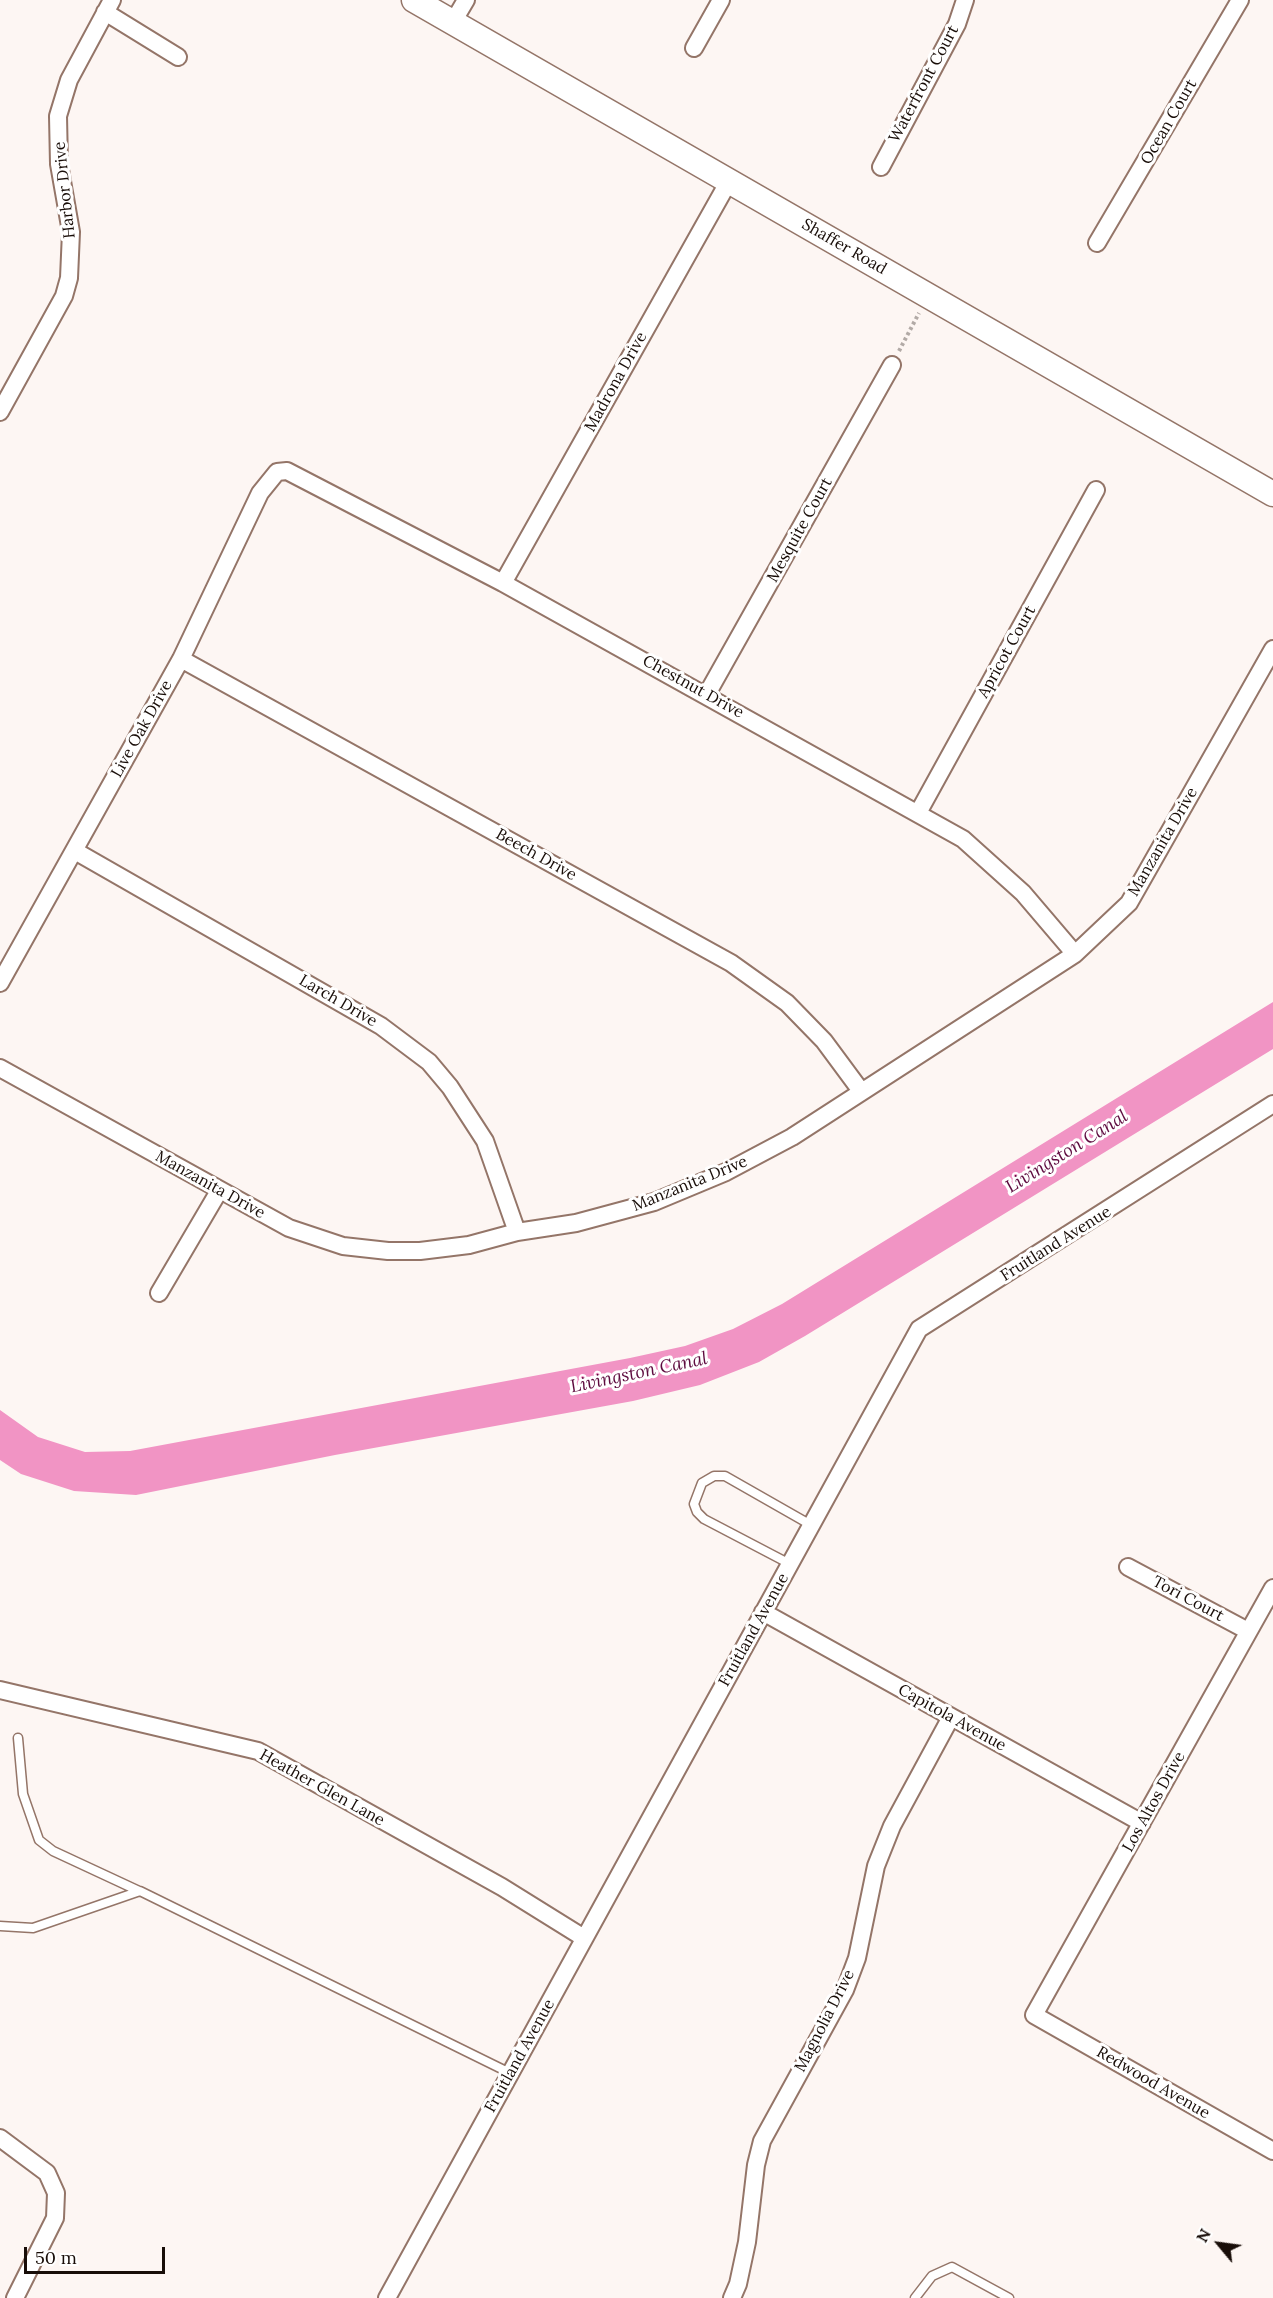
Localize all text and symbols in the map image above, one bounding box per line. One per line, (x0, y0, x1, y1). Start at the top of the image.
street label: Waterfront Court (885, 22, 963, 146)
street label: Ocean Court (1137, 76, 1201, 168)
street label: Harbor Drive (50, 141, 80, 239)
street label: Shaffer Road (798, 215, 890, 279)
street label: Madrona Drive (581, 329, 651, 435)
street label: Mesquite Court (763, 474, 837, 586)
street label: Apricot Court (974, 603, 1040, 701)
street label: Chestnut Drive (639, 651, 747, 723)
street label: Live Oak Drive (107, 677, 177, 781)
street label: Manzanita Drive (1124, 784, 1202, 900)
street label: Beech Drive (492, 825, 580, 885)
street label: Larch Drive (296, 971, 380, 1031)
water label: Livingston Canal (1002, 1106, 1132, 1198)
street label: Manzanita Drive (152, 1147, 268, 1223)
street label: Manzanita Drive (630, 1152, 750, 1216)
street label: Fruitland Avenue (997, 1202, 1115, 1286)
water label: Livingston Canal (569, 1348, 709, 1398)
street label: Fruitland Avenue (715, 1570, 793, 1690)
street label: Tori Court (1149, 1572, 1227, 1626)
street label: Capitola Avenue (895, 1680, 1009, 1756)
street label: Heather Glen Lane (256, 1746, 388, 1830)
street label: Los Altos Drive (1119, 1748, 1189, 1856)
street label: Magnolia Drive (791, 1967, 859, 2075)
street label: Fruitland Avenue (481, 1996, 559, 2116)
street label: Redwood Avenue (1093, 2043, 1213, 2123)
north arrow (1189, 2214, 1249, 2274)
text: N (1192, 2225, 1215, 2246)
scale bar (27, 2235, 168, 2273)
text: 50 m (35, 2246, 77, 2269)

